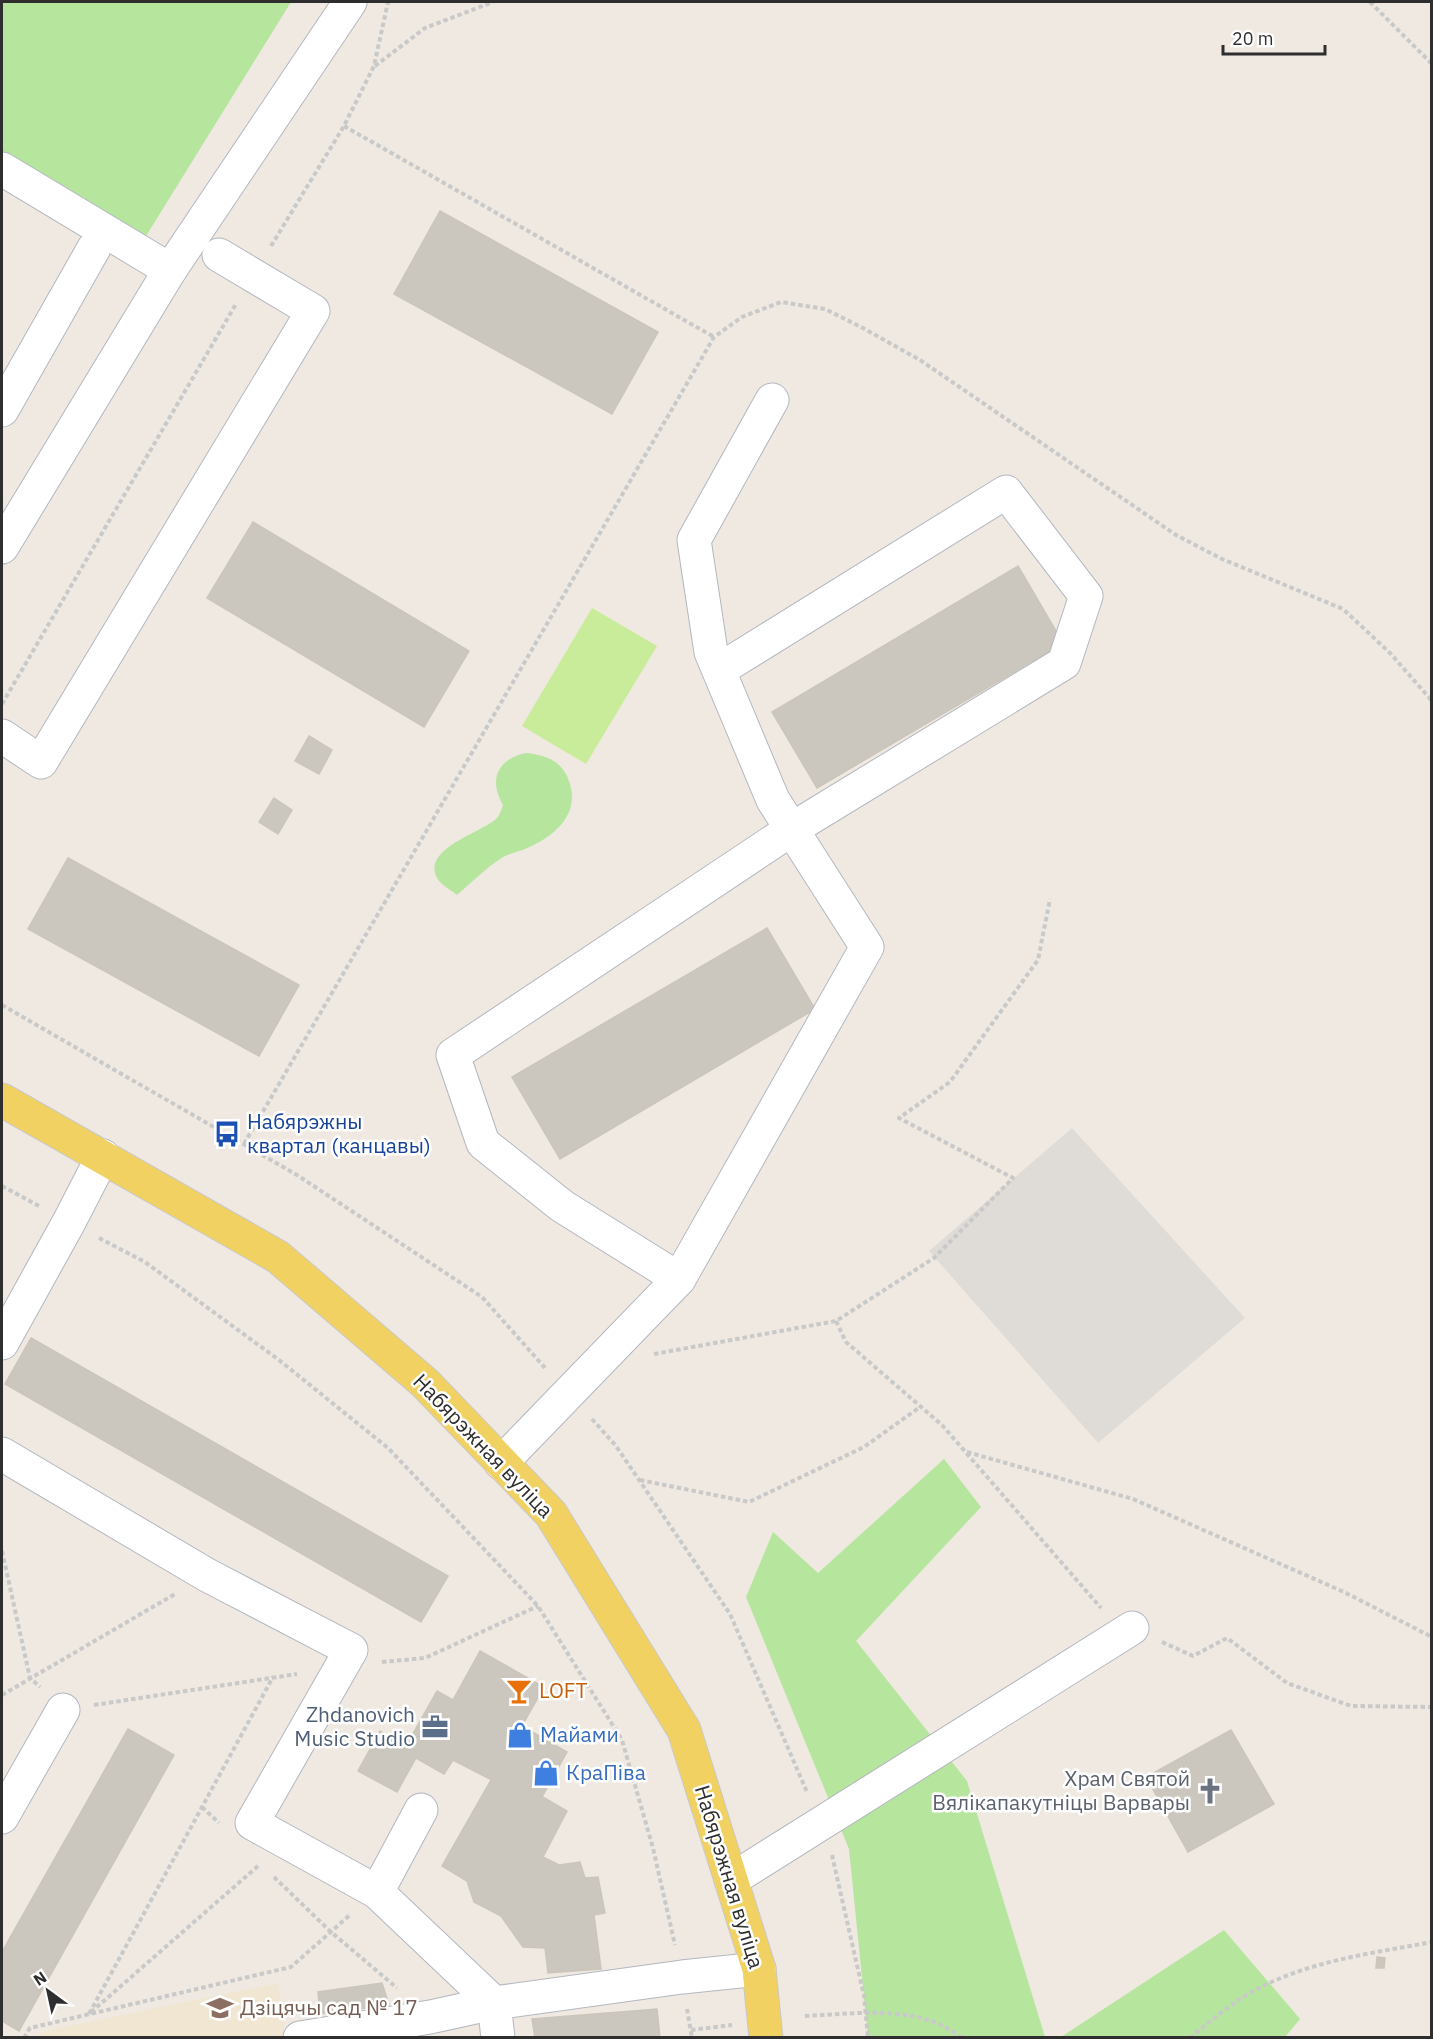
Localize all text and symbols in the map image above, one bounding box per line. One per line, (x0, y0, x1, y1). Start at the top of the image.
scale bar (1223, 18, 1325, 56)
text: 20 m (1232, 27, 1274, 50)
place label: Набярэжны квартал (канцавы) (247, 1107, 431, 1159)
bus stop icon: Набярэжны квартал (канцавы) (212, 1119, 242, 1149)
street label: Набярэжная вуліца (408, 1367, 560, 1524)
bar icon: LOFT (504, 1676, 534, 1706)
place label: LOFT (539, 1676, 588, 1704)
place label: Zhdanovich Music Studio (294, 1700, 415, 1752)
office icon: Zhdanovich Music Studio (420, 1712, 450, 1742)
shop icon: Майами (505, 1720, 535, 1750)
place label: Майами (540, 1720, 619, 1748)
shop icon: КраПіва (531, 1758, 561, 1788)
place label: КраПіва (566, 1758, 646, 1786)
place label: Храм Святой Вялікапакутніцы Варвары (932, 1764, 1190, 1816)
church icon: Храм Святой Вялікапакутніцы Варвары (1195, 1776, 1225, 1806)
street label: Набярэжная вуліца (689, 1782, 771, 1972)
north arrow (18, 1961, 78, 2021)
text: N (30, 1967, 50, 1990)
school or university icon: Дзіцячы сад № 17 (205, 1993, 235, 2023)
place label: Дзіцячы сад № 17 (240, 1993, 418, 2021)

